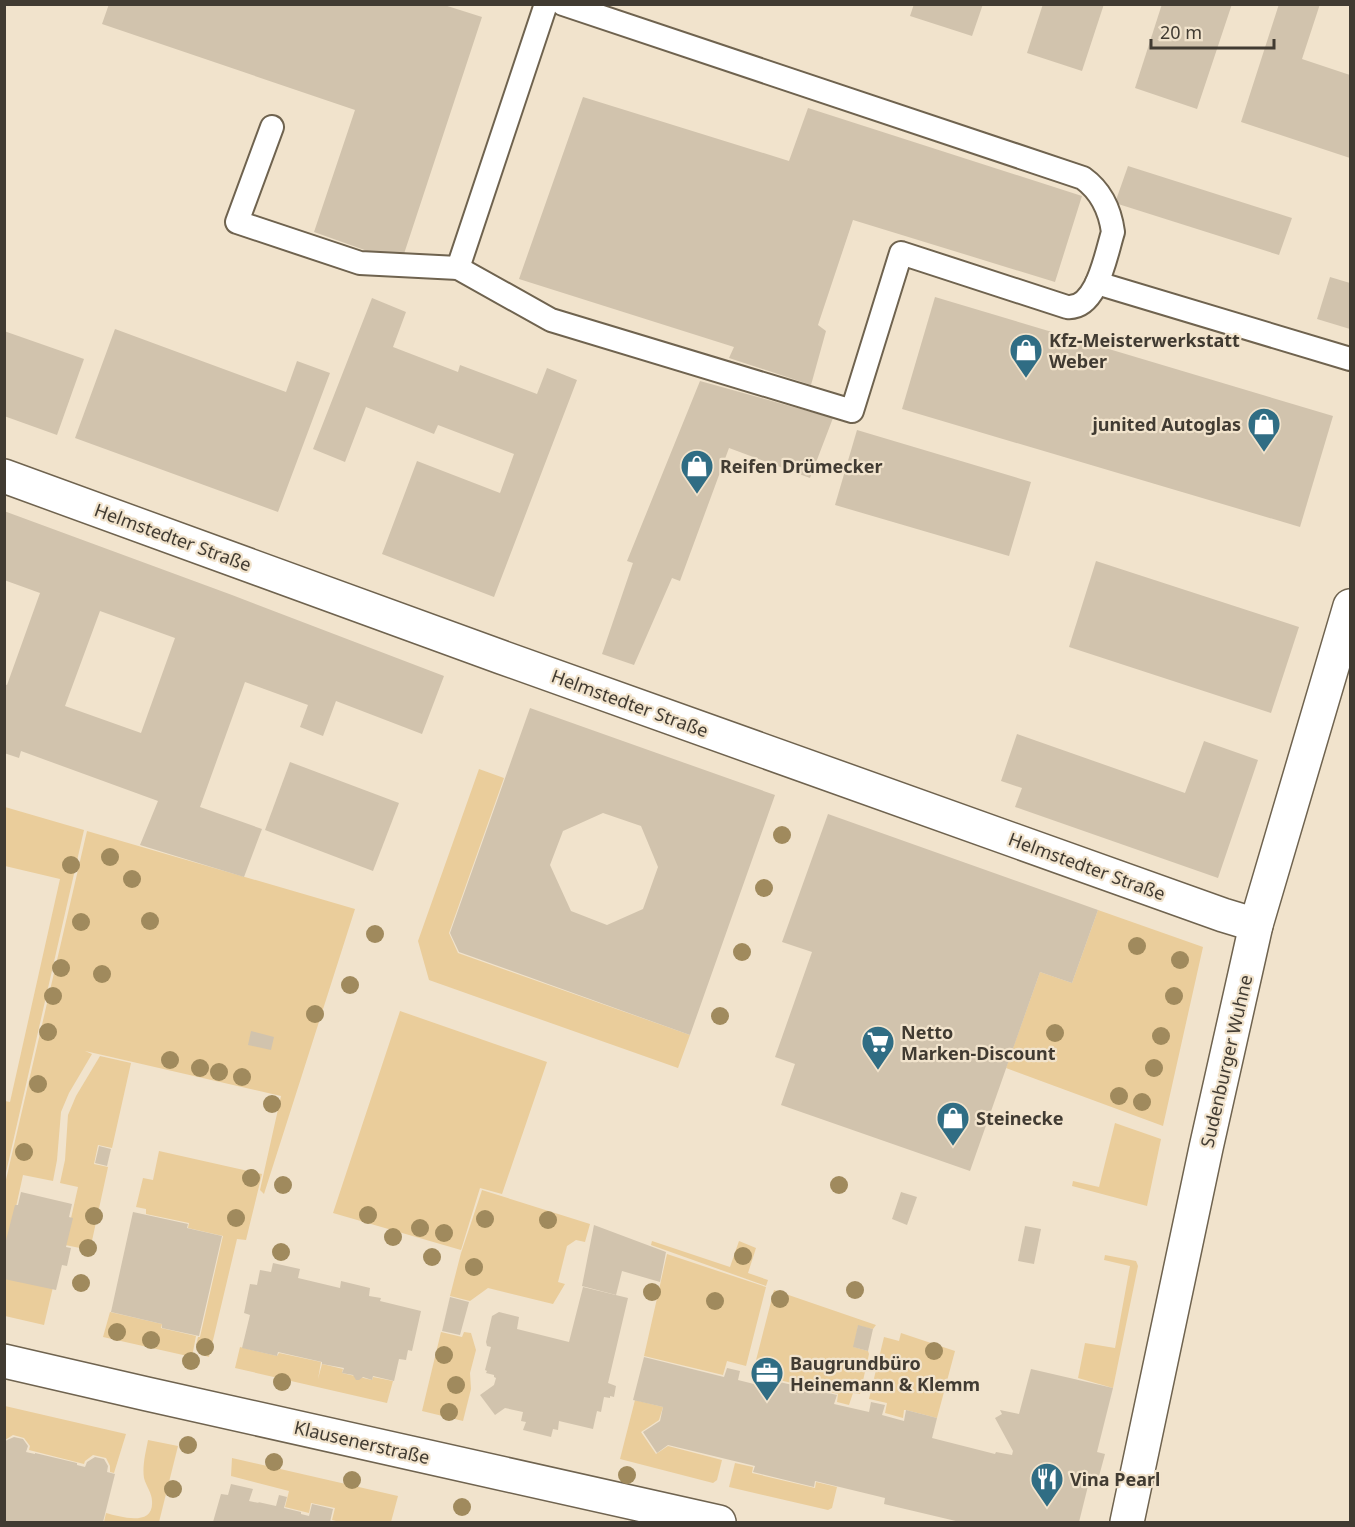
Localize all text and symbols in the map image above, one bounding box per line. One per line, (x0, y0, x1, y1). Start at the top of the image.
scale bar (1151, 12, 1274, 50)
text: 20 m (1160, 20, 1202, 44)
place label: Kfz-Meisterwerkstatt Weber (1049, 328, 1240, 373)
shop icon: Kfz-Meisterwerkstatt Weber (1008, 332, 1044, 379)
shop icon: junited Autoglas (1246, 406, 1282, 453)
place label: junited Autoglas (1091, 412, 1241, 436)
shop icon: Reifen Drümecker (679, 448, 715, 495)
place label: Reifen Drümecker (720, 454, 883, 478)
street label: Helmstedter Straße (91, 497, 255, 577)
street label: Helmstedter Straße (548, 663, 712, 743)
street label: Helmstedter Straße (1005, 826, 1169, 906)
street label: Sudenburger Wuhne (1194, 972, 1258, 1150)
place label: Netto Marken-Discount (901, 1020, 1056, 1065)
supermarket icon: Netto Marken-Discount (860, 1024, 896, 1071)
shop icon: Steinecke (935, 1100, 971, 1147)
place label: Steinecke (976, 1106, 1064, 1130)
place label: Baugrundbüro Heinemann & Klemm (790, 1351, 980, 1396)
office icon: Baugrundbüro Heinemann & Klemm (749, 1355, 785, 1402)
street label: Klausenerstraße (292, 1415, 432, 1469)
restaurant icon: Vina Pearl (1029, 1461, 1065, 1508)
place label: Vina Pearl (1070, 1467, 1160, 1491)

